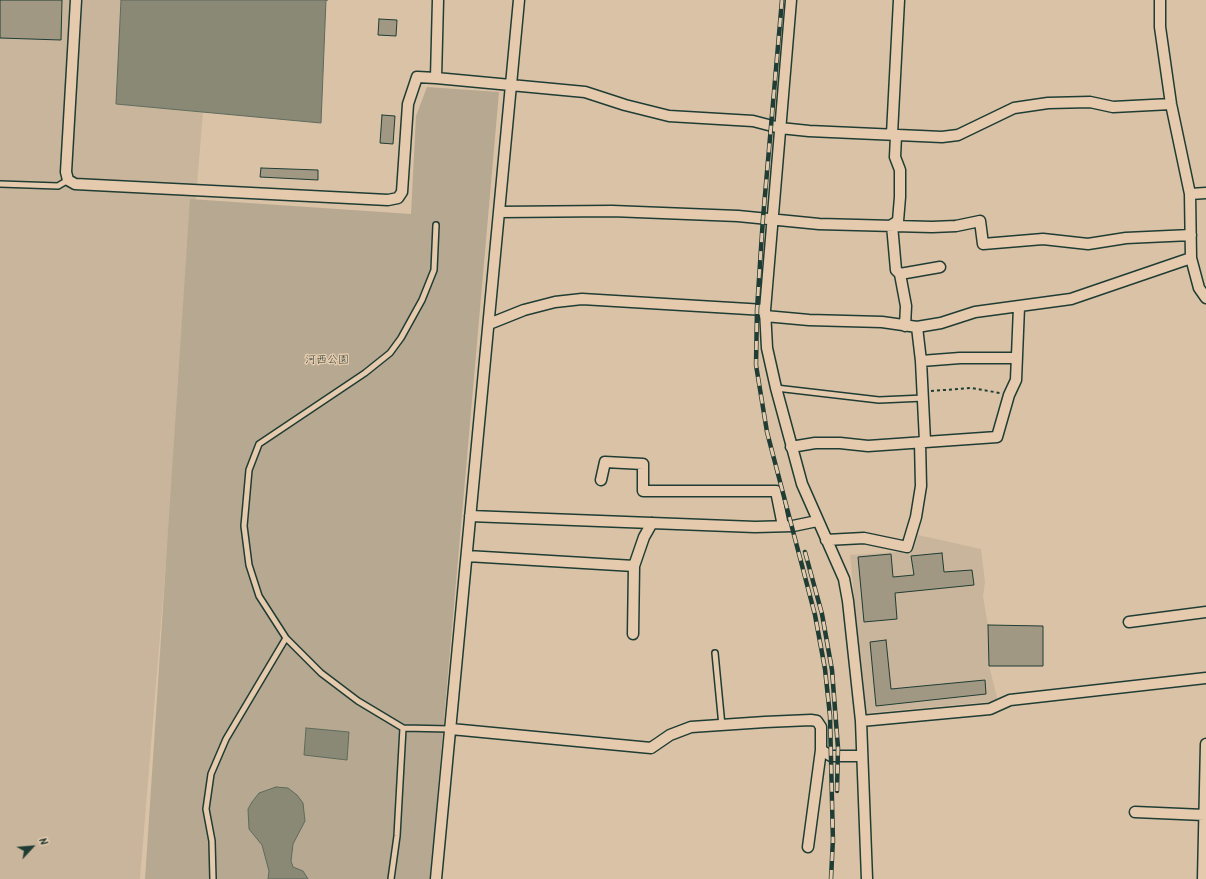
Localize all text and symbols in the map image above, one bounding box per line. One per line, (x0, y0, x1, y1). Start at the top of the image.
park label: 河西公園 (305, 354, 349, 368)
north arrow (12, 827, 52, 867)
text: N (33, 835, 52, 849)

